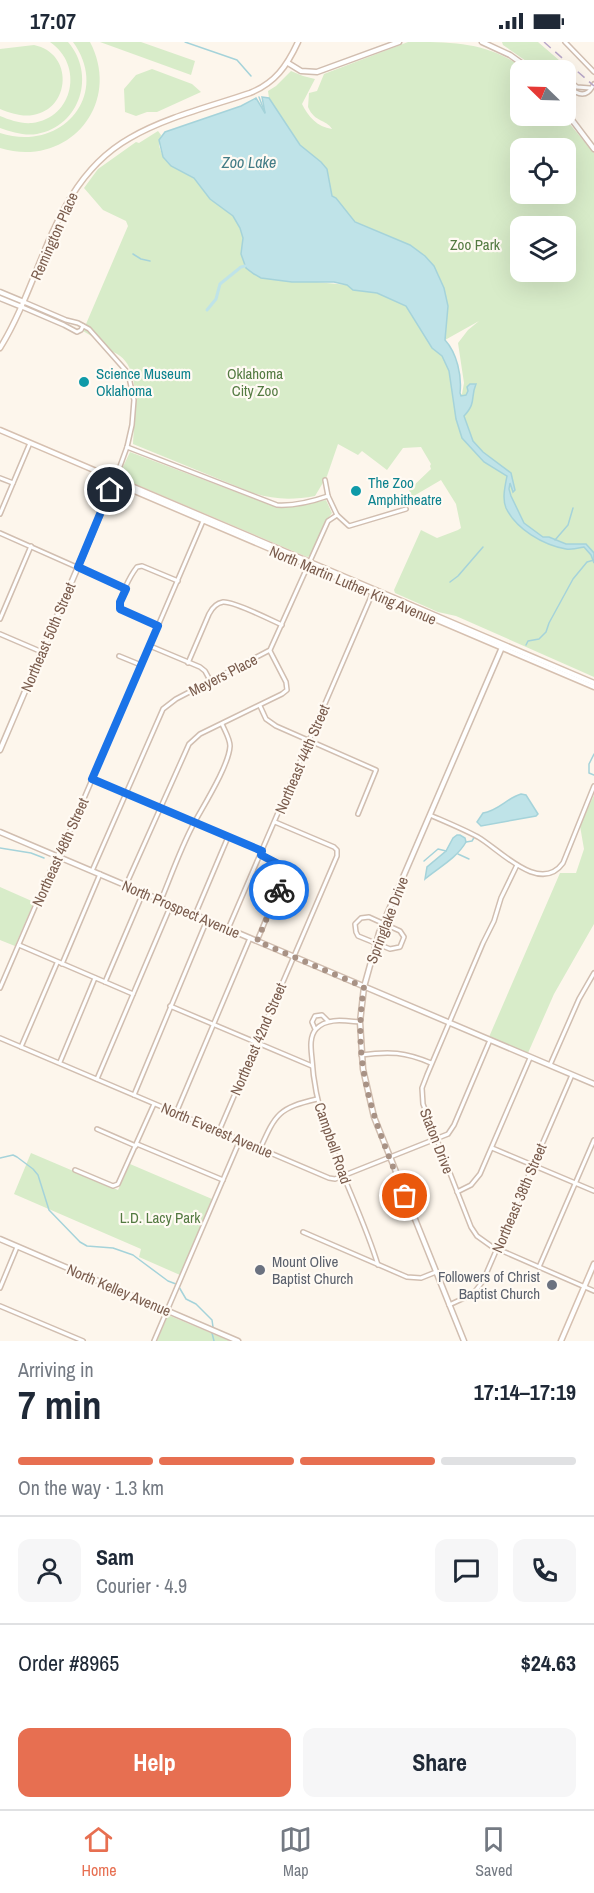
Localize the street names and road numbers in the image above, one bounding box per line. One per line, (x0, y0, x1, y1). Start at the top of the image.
street label: Remington Place (25, 188, 83, 283)
street label: North Martin Luther King Avenue (266, 540, 440, 630)
street label: Northeast 50th Street (15, 579, 81, 695)
street label: Meyers Place (185, 649, 261, 701)
street label: Northeast 44th Street (269, 701, 335, 817)
street label: Northeast 48th Street (27, 794, 94, 910)
street label: Springlake Drive (361, 873, 413, 967)
street label: North Prospect Avenue (119, 875, 243, 943)
street label: Northeast 42nd Street (225, 979, 291, 1098)
street label: North Everest Avenue (158, 1097, 276, 1163)
street label: Campbell Road (309, 1100, 357, 1186)
street label: Staton Drive (415, 1105, 459, 1177)
street label: Northeast 38th Street (486, 1140, 552, 1256)
street label: North Kelley Avenue (64, 1259, 174, 1321)

